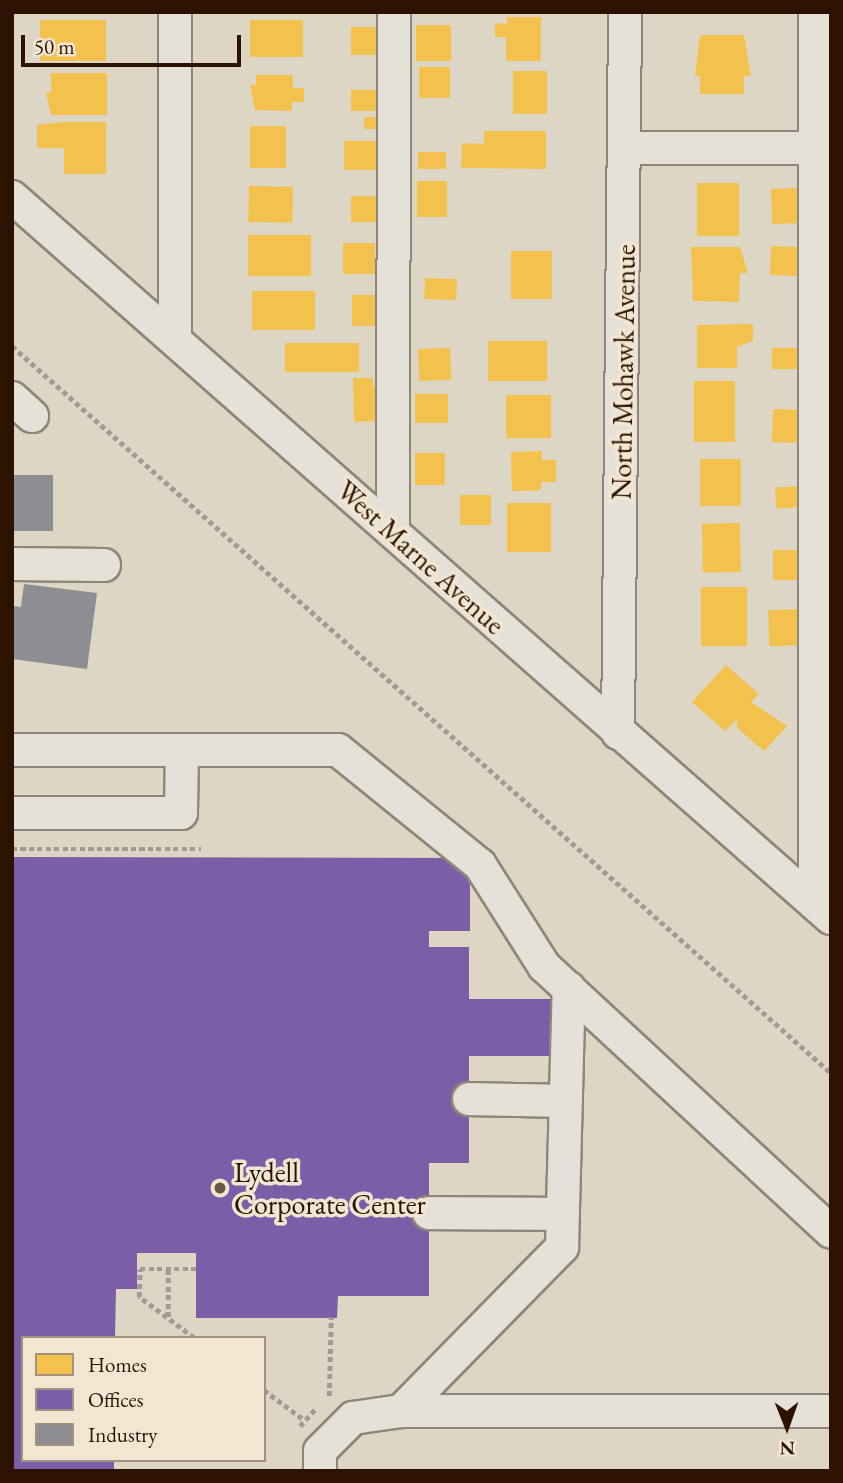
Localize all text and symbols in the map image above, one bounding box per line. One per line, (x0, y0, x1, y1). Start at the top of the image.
scale bar (24, 21, 245, 65)
text: 50 m (34, 33, 75, 60)
street label: North Mohawk Avenue (604, 244, 642, 500)
street label: West Marne Avenue (330, 473, 512, 641)
place label: Lydell Corporate Center (234, 1155, 426, 1221)
marker: Lydell Corporate Center (212, 1180, 228, 1196)
legend (21, 1336, 266, 1462)
text: Homes (88, 1351, 147, 1378)
text: Offices (88, 1386, 143, 1413)
north arrow (752, 1392, 822, 1462)
text: Industry (88, 1421, 158, 1448)
text: N (779, 1436, 795, 1461)

